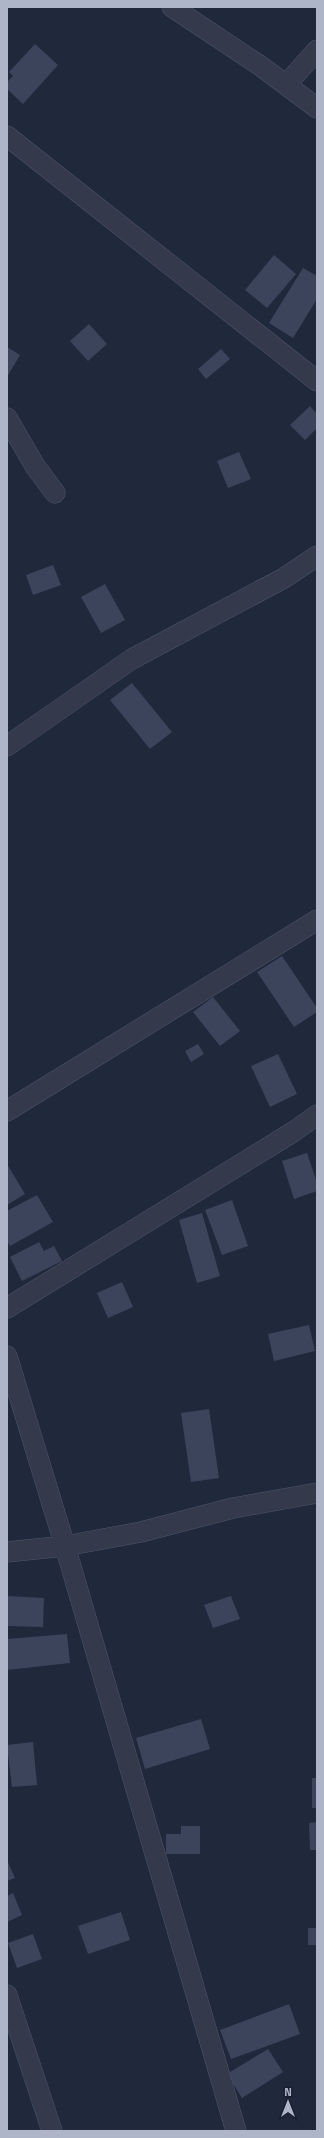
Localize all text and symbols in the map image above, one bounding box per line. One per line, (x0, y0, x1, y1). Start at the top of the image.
north arrow (268, 2082, 308, 2122)
text: N (284, 2084, 292, 2100)

